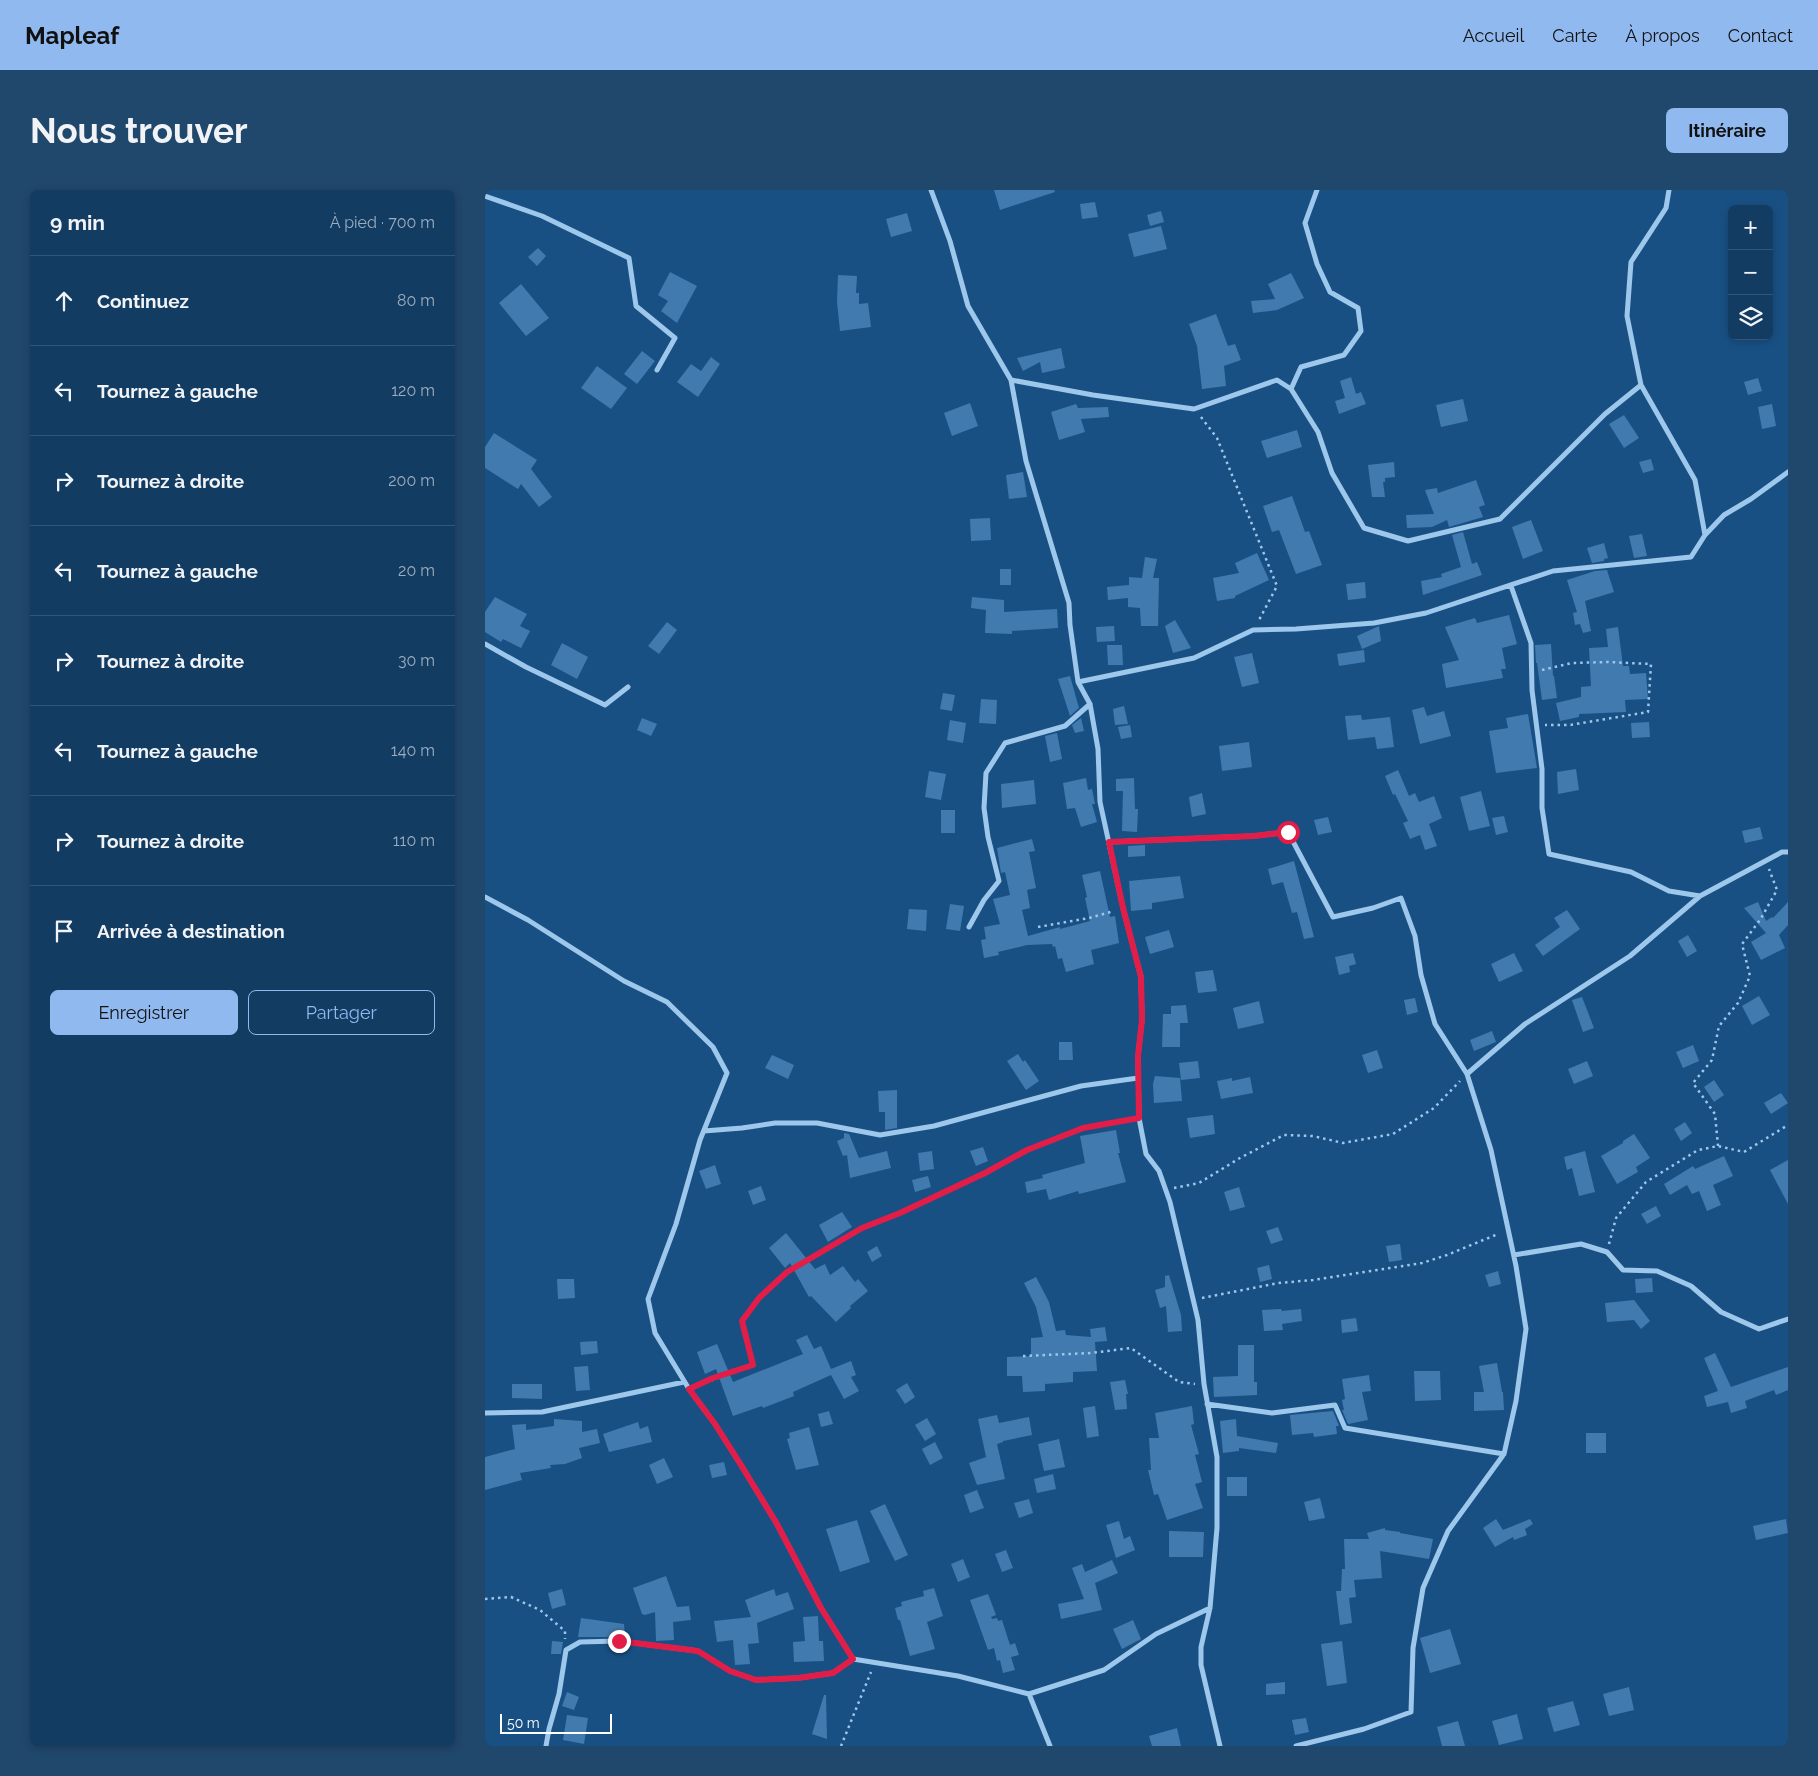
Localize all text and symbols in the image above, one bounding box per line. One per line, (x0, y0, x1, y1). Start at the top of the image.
text: Mapleaf (25, 21, 119, 50)
text: Accueil (1463, 25, 1524, 46)
text: Carte (1552, 25, 1597, 46)
text: À propos (1625, 25, 1700, 46)
text: Contact (1728, 25, 1793, 46)
button: Itinéraire (1666, 108, 1788, 153)
text: Nous trouver (30, 110, 248, 151)
map controls (1728, 205, 1773, 340)
button: + (1728, 205, 1773, 250)
text: 9 min (50, 210, 105, 235)
text: À pied · 700 m (330, 213, 435, 232)
button: − (1728, 250, 1773, 295)
icon: ahead (50, 287, 78, 315)
text: Continuez (97, 290, 189, 312)
text: 80 m (397, 291, 435, 310)
button: layers (1728, 295, 1773, 340)
icon: left (50, 377, 78, 405)
text: Tournez à gauche (97, 380, 258, 402)
text: 120 m (391, 381, 435, 400)
icon: right (50, 467, 78, 495)
text: Tournez à droite (97, 470, 244, 492)
text: 200 m (388, 471, 435, 490)
icon: left (50, 557, 78, 585)
text: Tournez à gauche (97, 560, 258, 582)
text: 20 m (398, 561, 435, 580)
icon: right (50, 647, 78, 675)
text: Tournez à droite (97, 650, 244, 672)
text: 30 m (398, 651, 435, 670)
icon: left (50, 737, 78, 765)
text: Tournez à gauche (97, 740, 258, 762)
text: 140 m (391, 741, 435, 760)
route start (1277, 821, 1300, 844)
icon: right (50, 827, 78, 855)
text: Tournez à droite (97, 830, 244, 852)
text: 110 m (393, 831, 435, 850)
icon: arrive (50, 917, 78, 945)
text: Arrivée à destination (97, 920, 285, 942)
button: Enregistrer (50, 990, 238, 1035)
button: Partager (248, 990, 435, 1035)
route end (608, 1630, 631, 1653)
scale bar (500, 1711, 613, 1734)
text: 50 m (507, 1715, 540, 1731)

